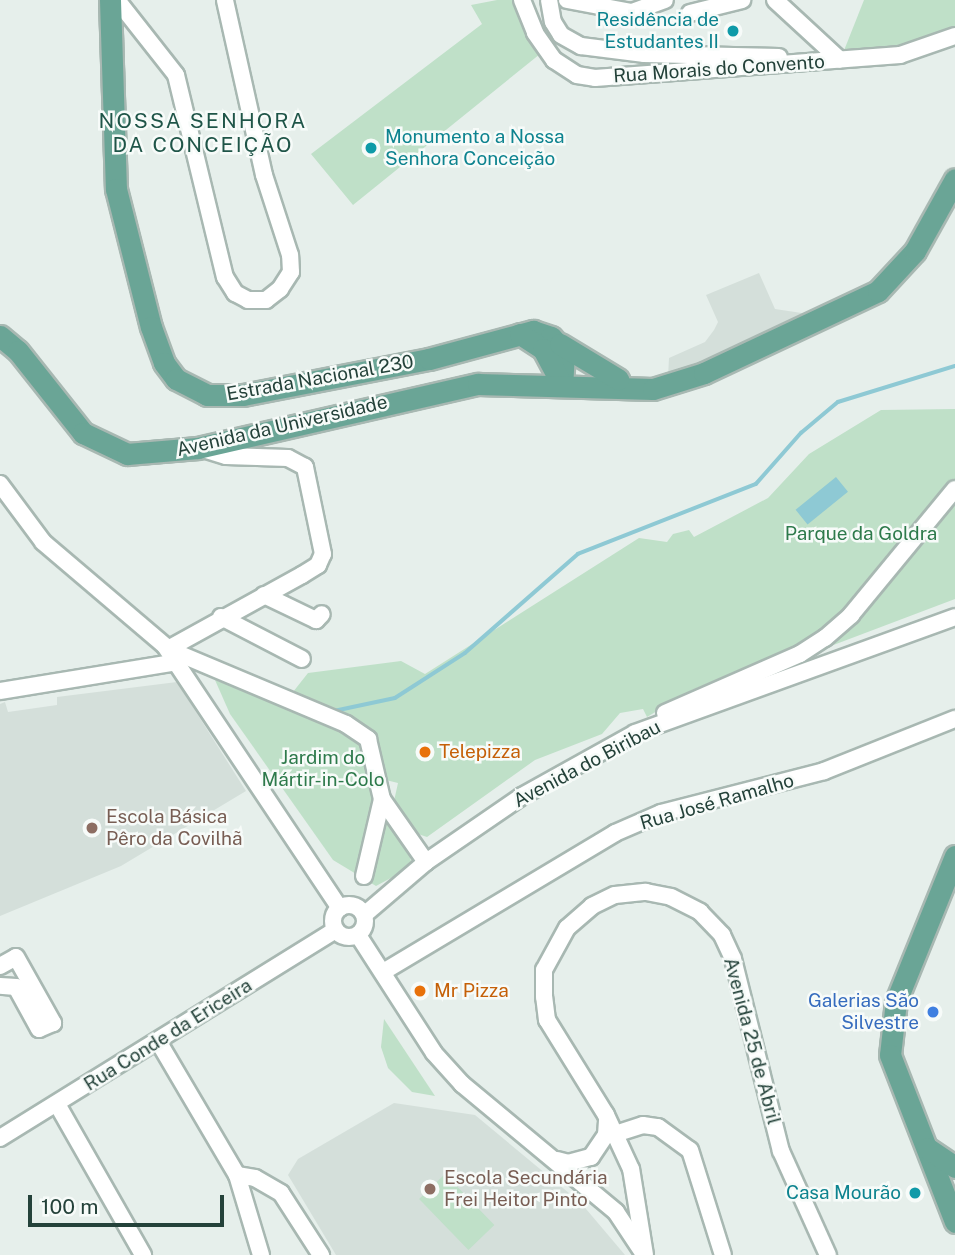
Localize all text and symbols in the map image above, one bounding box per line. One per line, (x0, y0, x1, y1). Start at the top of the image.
place label: Residência de Estudantes II (596, 9, 719, 53)
marker: Residência de Estudantes II (725, 23, 741, 39)
street label: Rua Morais do Convento (612, 50, 826, 88)
district label: NOSSA SENHORA DA CONCEIÇÃO (100, 108, 306, 158)
place label: Monumento a Nossa Senhora Conceição (385, 126, 565, 170)
marker: Monumento a Nossa Senhora Conceição (363, 140, 379, 156)
street label: Estrada Nacional 230 (225, 350, 415, 406)
street label: Avenida da Universidade (174, 391, 390, 461)
park label: Parque da Goldra (785, 523, 937, 545)
street label: Avenida do Biribau (509, 715, 665, 813)
place label: Telepizza (439, 741, 521, 763)
marker: Telepizza (417, 744, 433, 760)
park label: Jardim do Mártir-in-Colo (261, 747, 385, 791)
street label: Rua José Ramalho (637, 769, 797, 835)
place label: Escola Básica Pêro da Covilhã (106, 806, 243, 850)
marker: Escola Básica Pêro da Covilhã (84, 820, 100, 836)
street label: Avenida 25 de Abril (719, 955, 785, 1127)
street label: Rua Conde da Ericeira (80, 974, 256, 1096)
place label: Mr Pizza (434, 980, 509, 1002)
marker: Mr Pizza (412, 983, 428, 999)
place label: Galerias São Silvestre (808, 990, 919, 1034)
marker: Galerias São Silvestre (925, 1004, 941, 1020)
place label: Escola Secundária Frei Heitor Pinto (444, 1167, 607, 1211)
marker: Escola Secundária Frei Heitor Pinto (422, 1181, 438, 1197)
scale bar (32, 1182, 228, 1226)
place label: Casa Mourão (786, 1182, 901, 1204)
marker: Casa Mourão (907, 1185, 923, 1201)
text: 100 m (41, 1194, 98, 1219)

